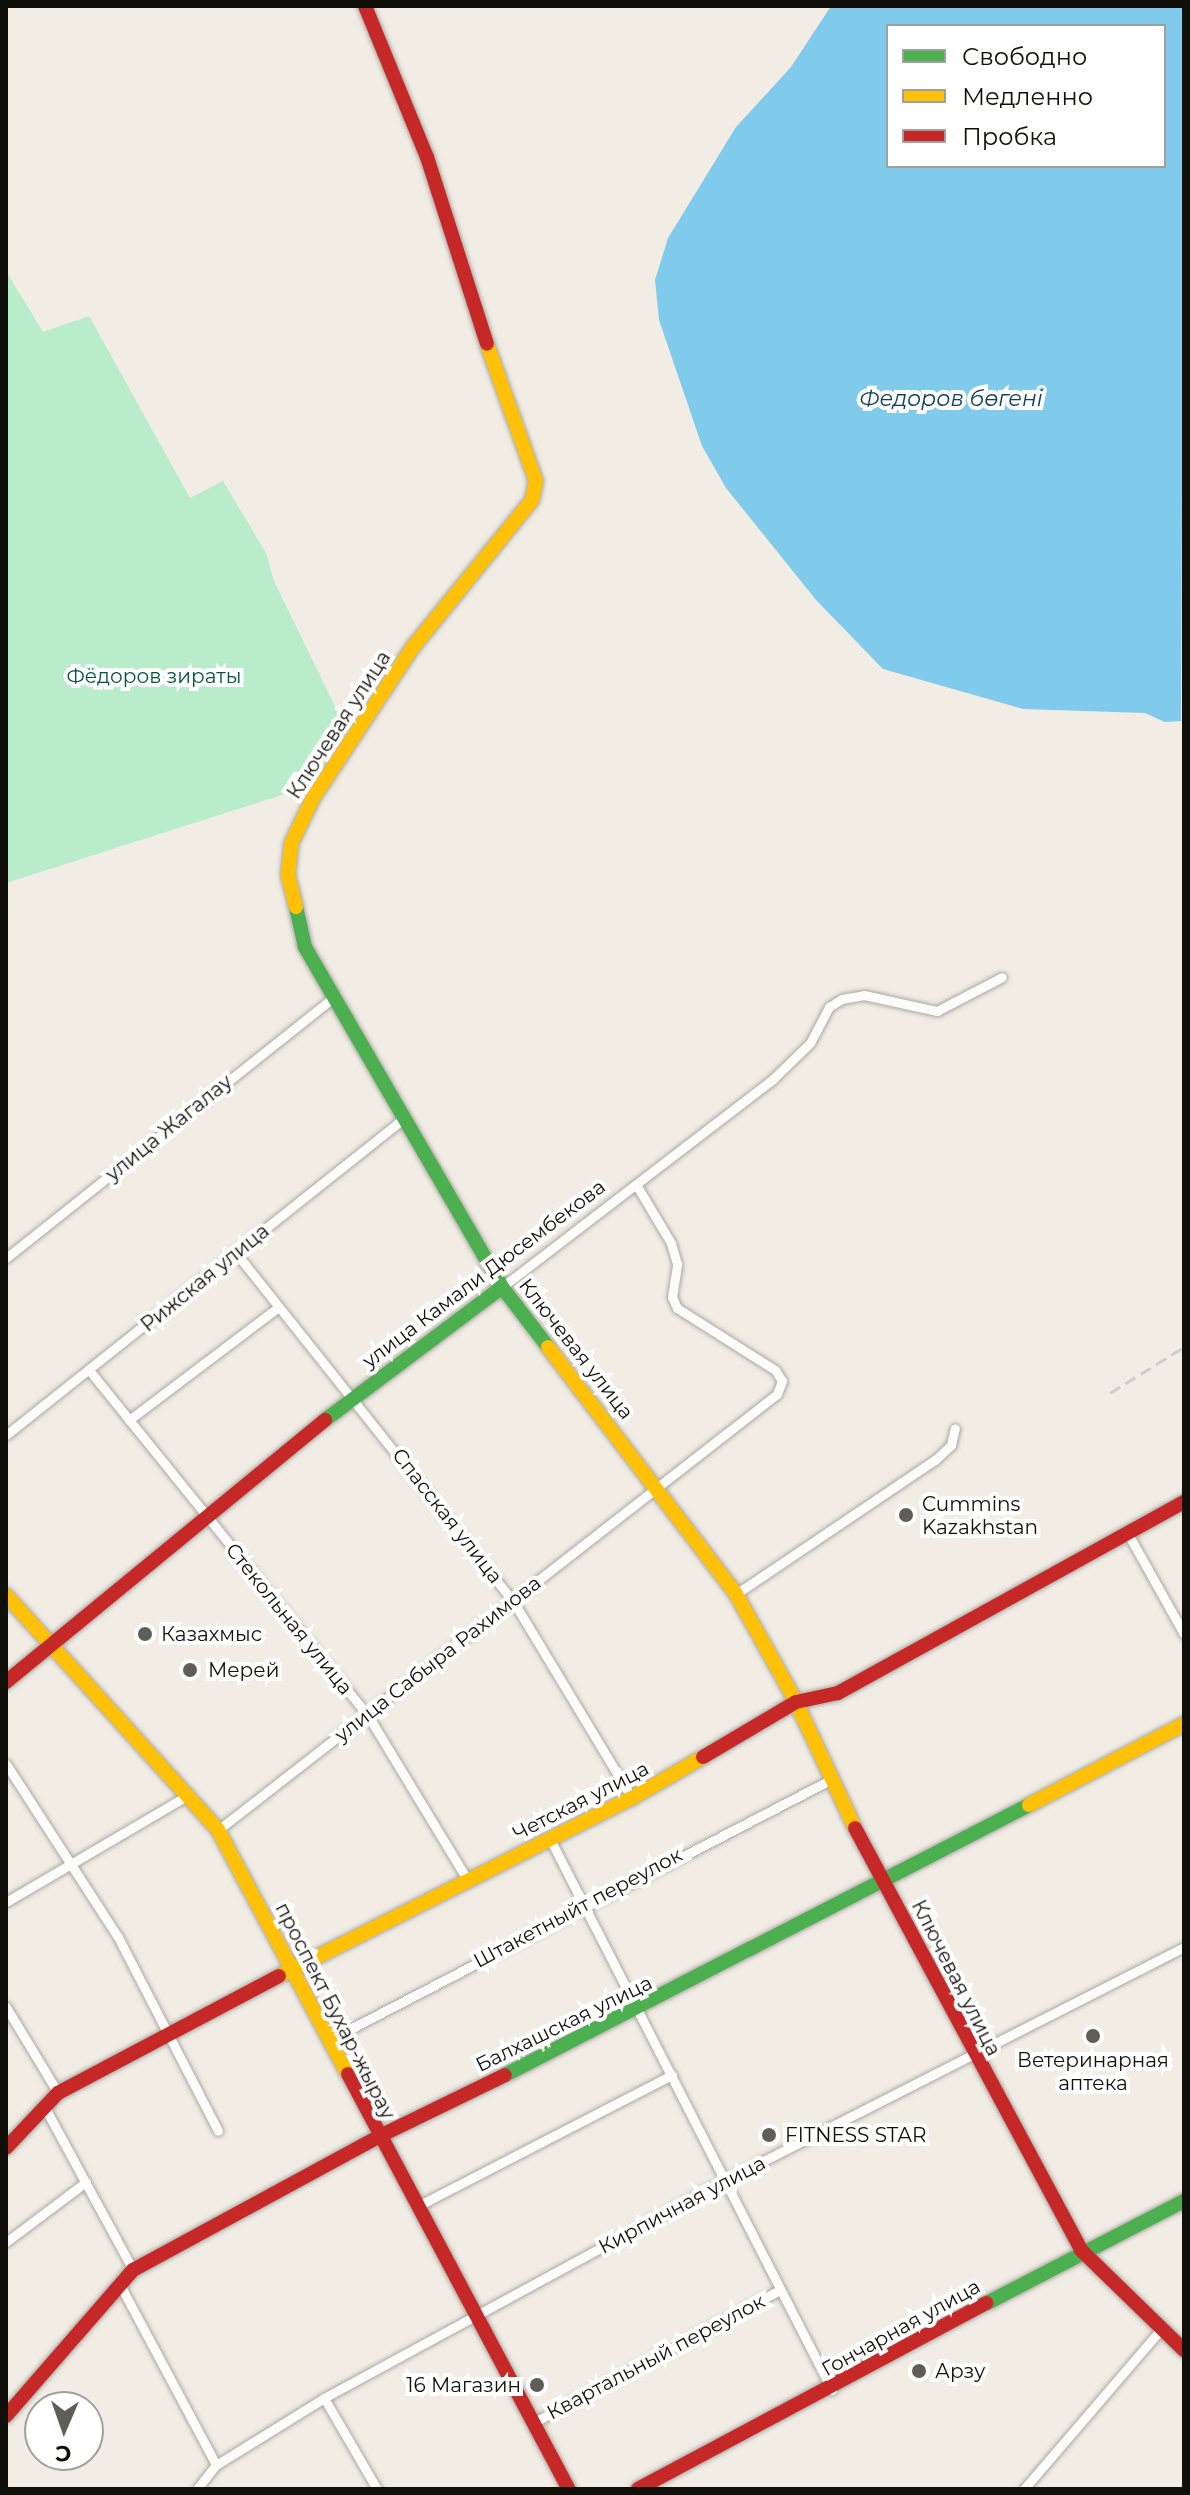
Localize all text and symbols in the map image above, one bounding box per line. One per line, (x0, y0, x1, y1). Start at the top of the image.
legend (886, 24, 1166, 168)
text: Свободно (962, 42, 1087, 71)
text: Медленно (962, 82, 1093, 111)
text: Пробка (962, 122, 1057, 151)
water label: Федоров бөгені (859, 386, 1043, 412)
street label: Ключевая улица (282, 646, 396, 804)
park label: Фёдоров зираты (67, 664, 241, 688)
street label: улица Жагалау (101, 1070, 237, 1186)
street label: улица Камали Дюсембекова (358, 1175, 610, 1373)
street label: Рижская улица (136, 1219, 274, 1337)
street label: Ключевая улица (514, 1274, 638, 1424)
street label: Спасская улица (387, 1444, 507, 1588)
place label: Cummins Kazakhstan (922, 1492, 1038, 1539)
marker: Cummins Kazakhstan (897, 1506, 915, 1524)
street label: Стекольная улица (220, 1538, 358, 1700)
street label: улица Сабыра Рахимова (330, 1571, 546, 1747)
place label: Казахмыс (161, 1622, 262, 1646)
marker: Казахмыс (136, 1625, 154, 1643)
place label: Мерей (208, 1658, 279, 1682)
marker: Мерей (179, 1659, 201, 1681)
street label: Четская улица (509, 1756, 653, 1846)
street label: Штакетныйт переулок (470, 1843, 686, 1973)
street label: Ключевая улица (906, 1896, 1006, 2060)
street label: проспект Бухар-жырау (270, 1899, 400, 2123)
street label: Балхашская улица (472, 1971, 656, 2077)
marker: Ветеринарная аптека (1084, 2027, 1102, 2045)
place label: Ветеринарная аптека (1017, 2048, 1169, 2095)
place label: FITNESS STAR (785, 2123, 926, 2147)
marker: FITNESS STAR (760, 2126, 778, 2144)
street label: Кирпичная улица (594, 2151, 770, 2259)
street label: Гончарная улица (818, 2274, 984, 2382)
street label: Квартальный переулок (543, 2289, 769, 2425)
place label: Арзу (935, 2359, 985, 2383)
marker: Арзу (910, 2362, 928, 2380)
place label: 16 Магазин (406, 2373, 521, 2397)
marker: 16 Магазин (528, 2376, 546, 2394)
north arrow (24, 2391, 104, 2471)
text: С (55, 2440, 72, 2467)

